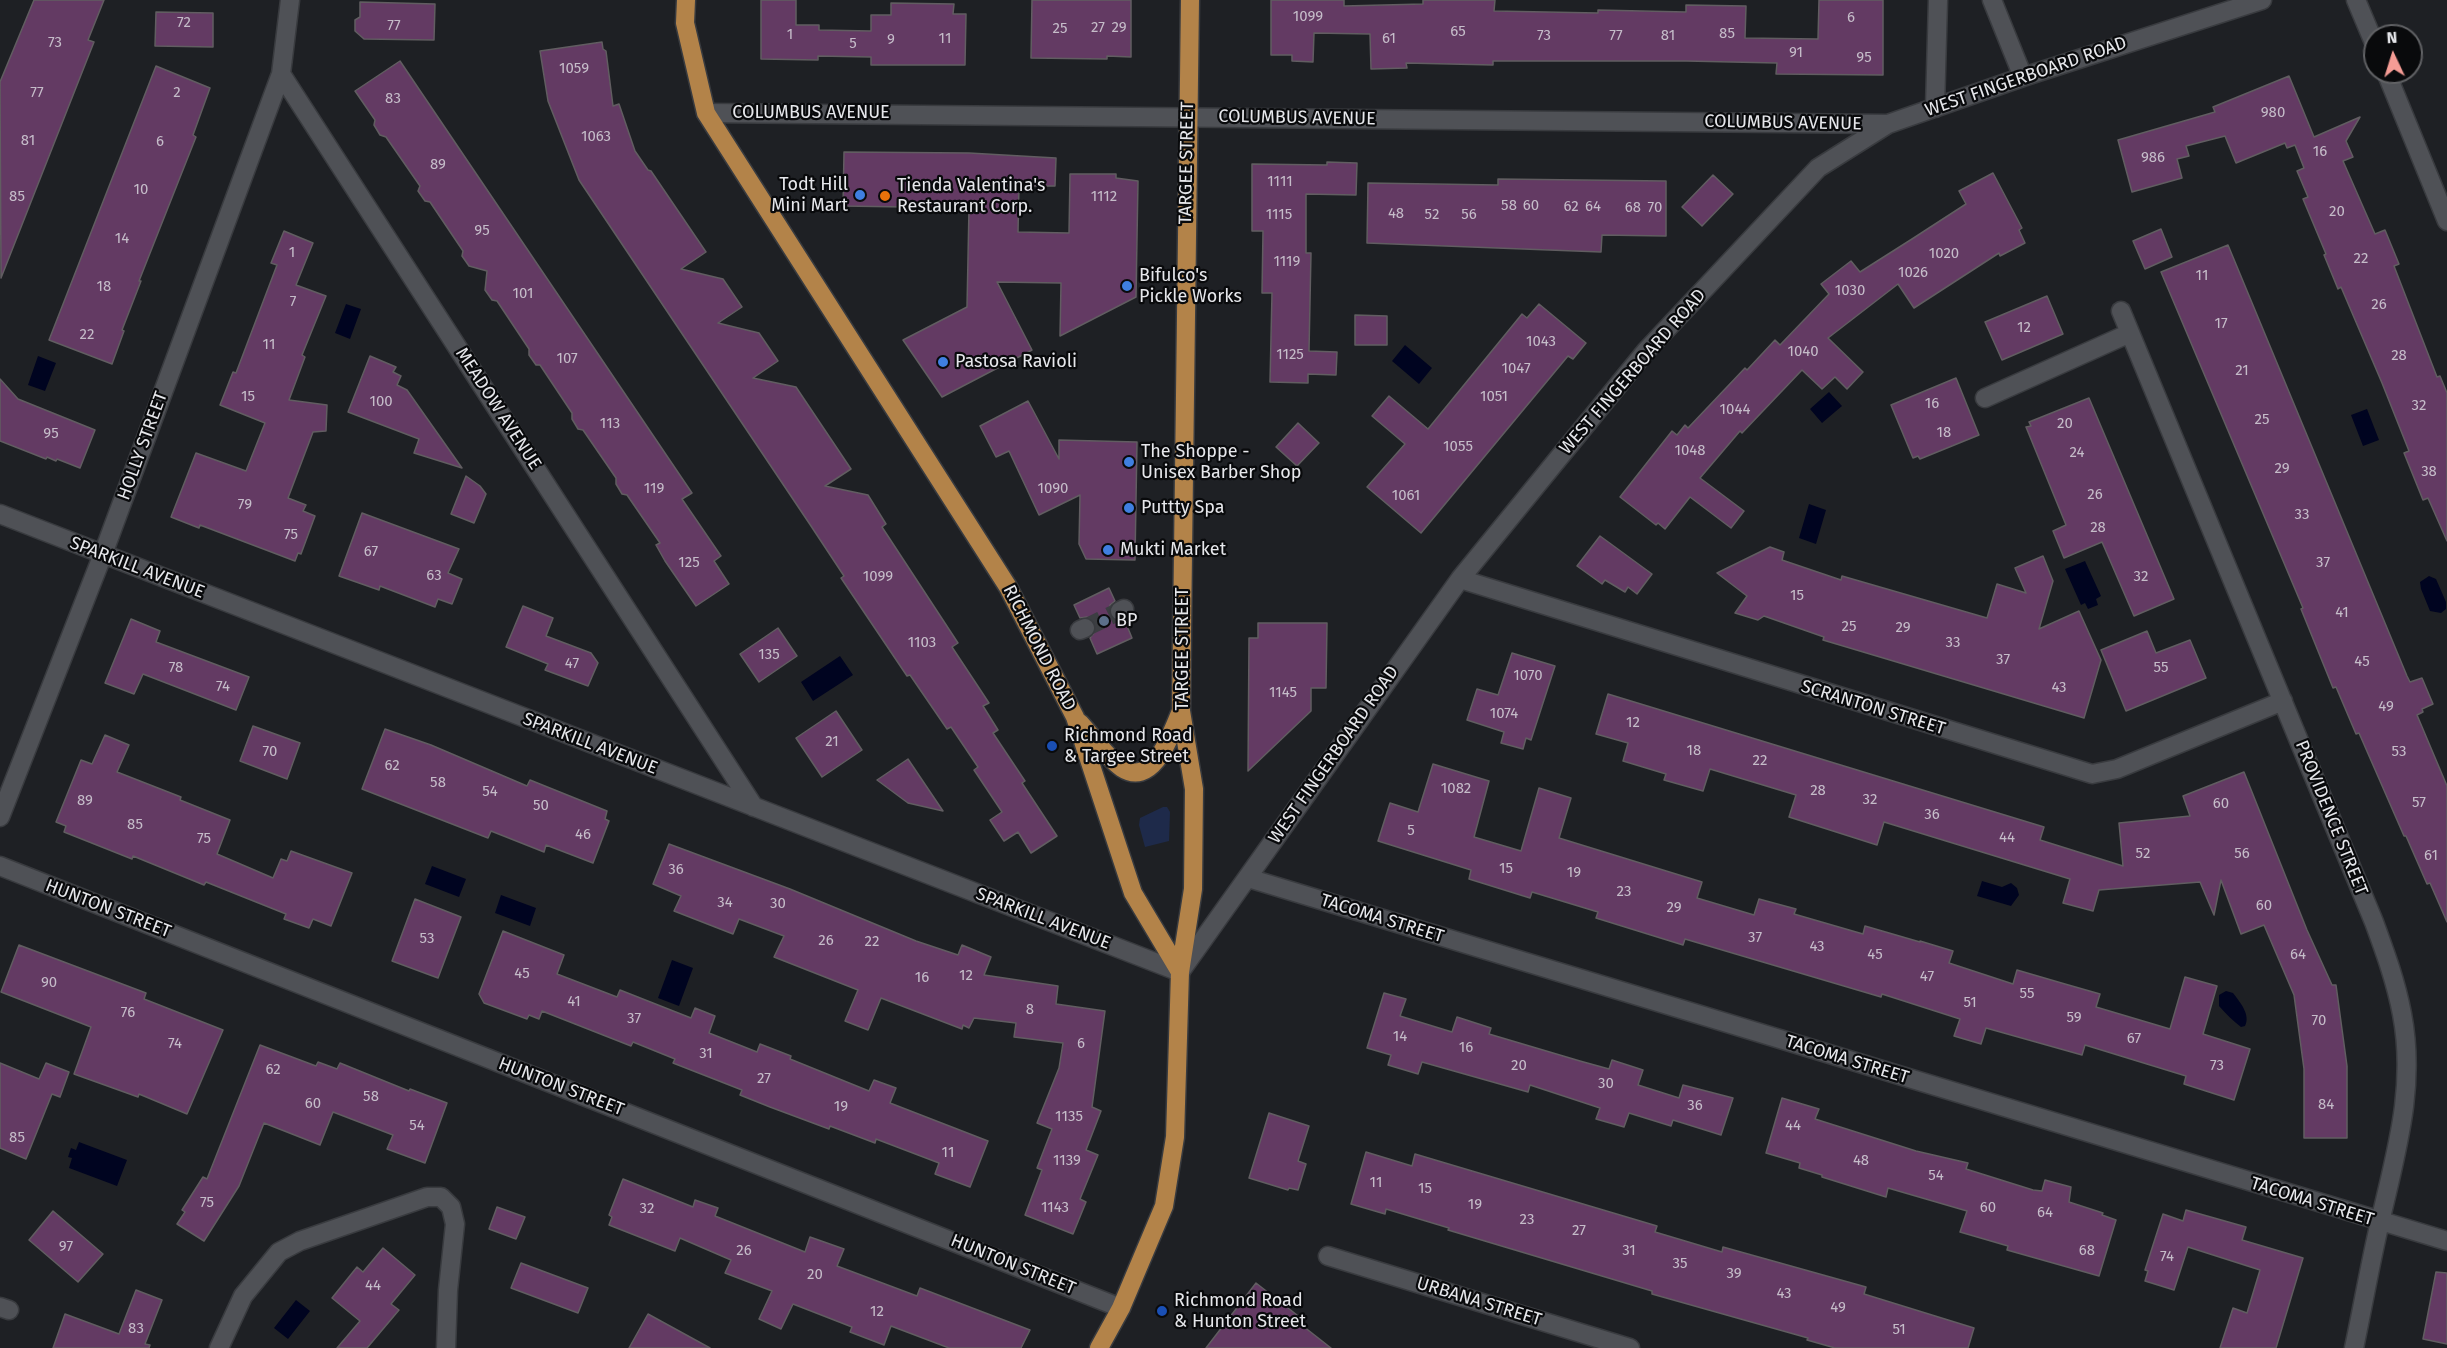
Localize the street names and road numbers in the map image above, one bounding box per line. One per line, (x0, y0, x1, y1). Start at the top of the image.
street label: WEST FINGERBOARD ROAD (1922, 32, 2130, 122)
street label: TARGEE STREET (1175, 101, 1199, 225)
street label: COLUMBUS AVENUE (732, 102, 890, 124)
street label: COLUMBUS AVENUE (1218, 106, 1376, 130)
street label: COLUMBUS AVENUE (1704, 111, 1862, 135)
street label: WEST FINGERBOARD ROAD (1555, 285, 1711, 459)
street label: MEADOW AVENUE (450, 344, 546, 474)
street label: HOLLY STREET (113, 389, 173, 503)
street label: SPARKILL AVENUE (67, 532, 207, 604)
street label: RICHMOND ROAD (998, 581, 1080, 715)
street label: TARGEE STREET (1172, 587, 1194, 711)
street label: WEST FINGERBOARD ROAD (1264, 662, 1404, 848)
street label: SCRANTON STREET (1798, 676, 1948, 740)
street label: SPARKILL AVENUE (520, 708, 660, 780)
street label: PROVIDENCE STREET (2290, 737, 2372, 899)
street label: HUNTON STREET (42, 875, 174, 943)
street label: SPARKILL AVENUE (973, 883, 1113, 955)
street label: TACOMA STREET (1318, 890, 1446, 948)
street label: TACOMA STREET (1783, 1031, 1911, 1089)
street label: HUNTON STREET (495, 1053, 627, 1121)
street label: TACOMA STREET (2248, 1173, 2376, 1231)
street label: HUNTON STREET (947, 1230, 1079, 1300)
street label: URBANA STREET (1414, 1273, 1544, 1331)

